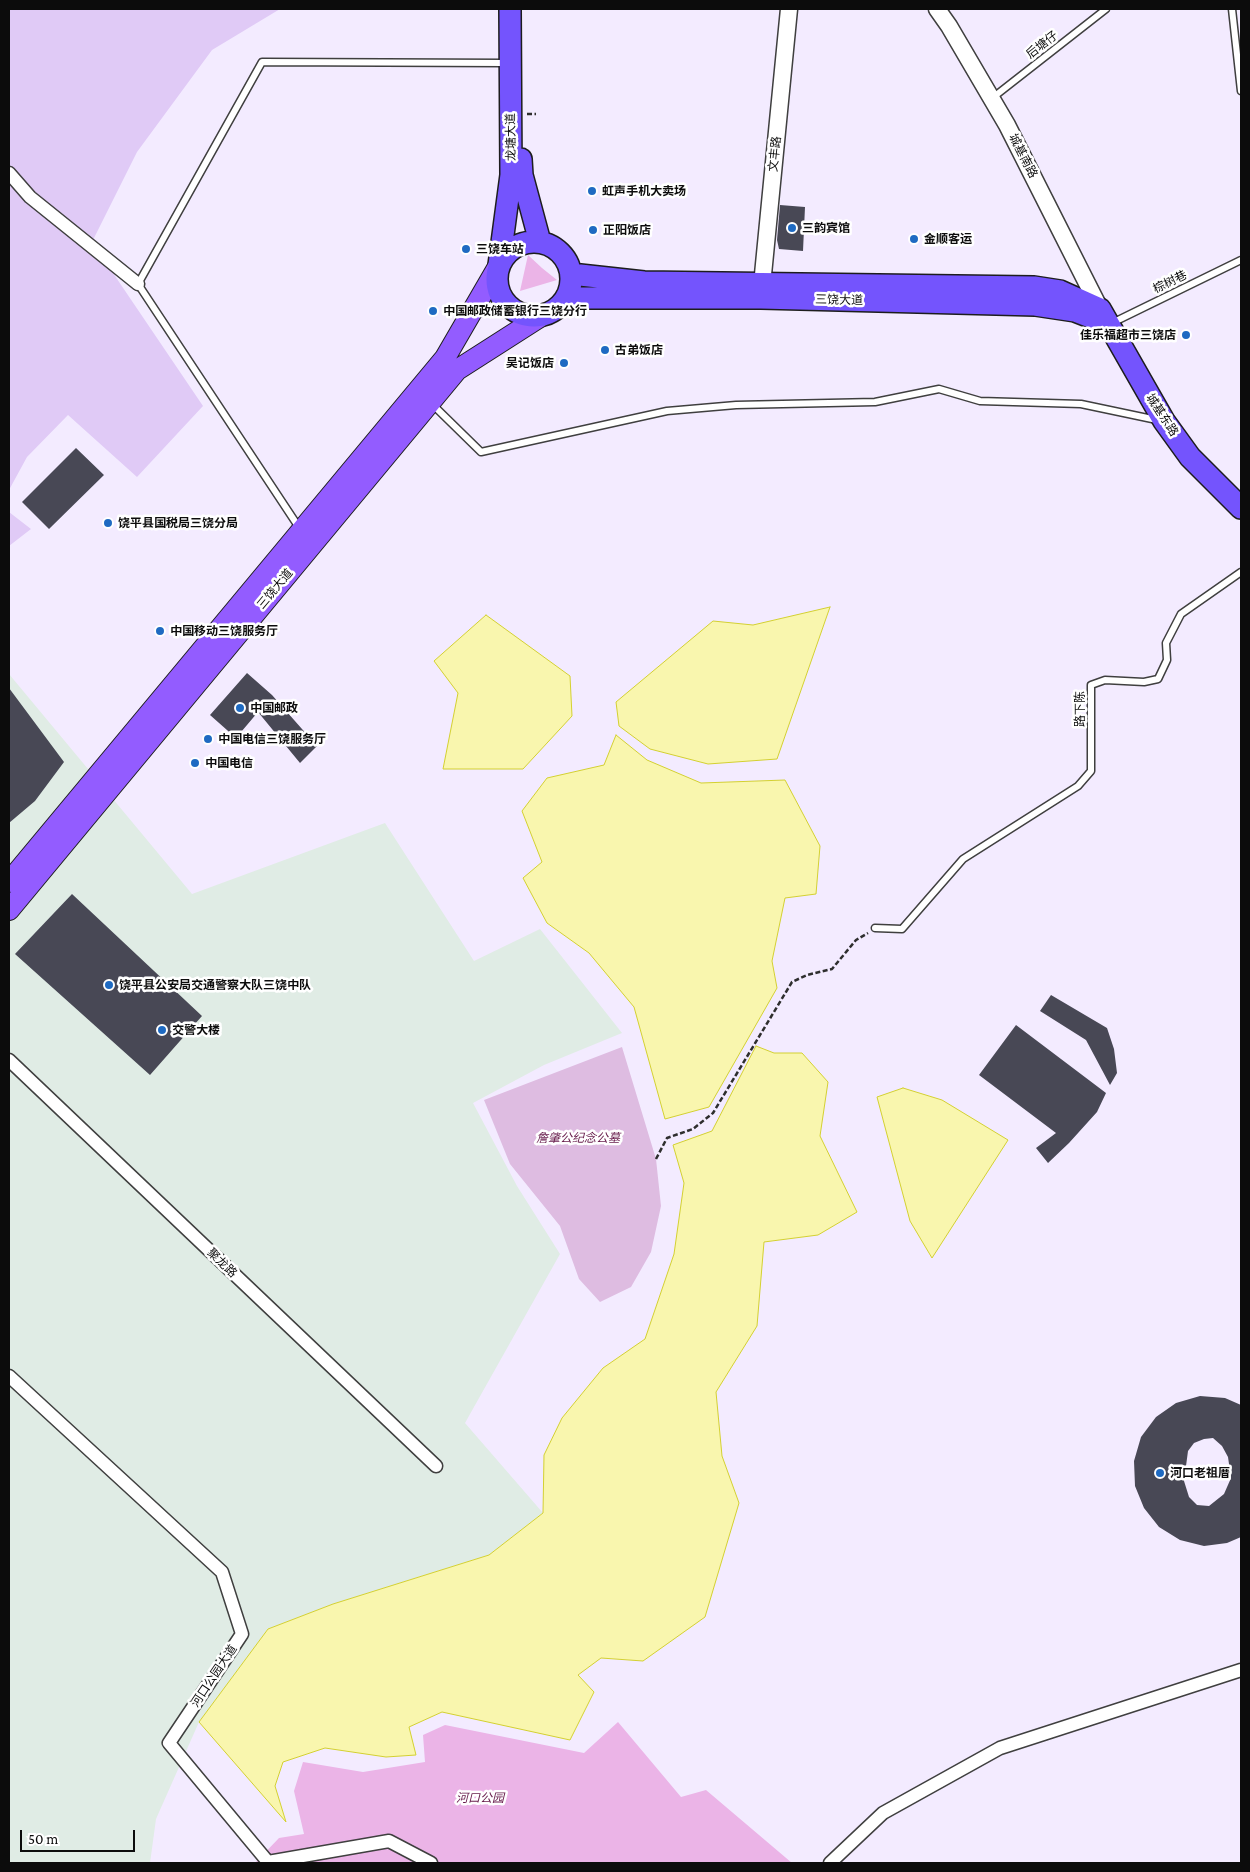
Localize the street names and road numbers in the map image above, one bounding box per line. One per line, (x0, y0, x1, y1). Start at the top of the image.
street label: 后塘仔 (1023, 28, 1061, 62)
street label: 龙塘大道 (503, 113, 519, 161)
street label: 城基南路 (1006, 131, 1040, 181)
street label: 文丰路 (766, 135, 784, 173)
street label: 棕树巷 (1151, 268, 1189, 296)
street label: 三饶大道 (815, 292, 863, 308)
street label: 城基东路 (1143, 391, 1181, 439)
street label: 三饶大道 (254, 566, 296, 612)
street label: 路下陈 (1073, 691, 1087, 727)
street label: 聚龙路 (204, 1245, 240, 1281)
street label: 河口公园大道 (188, 1642, 240, 1710)

